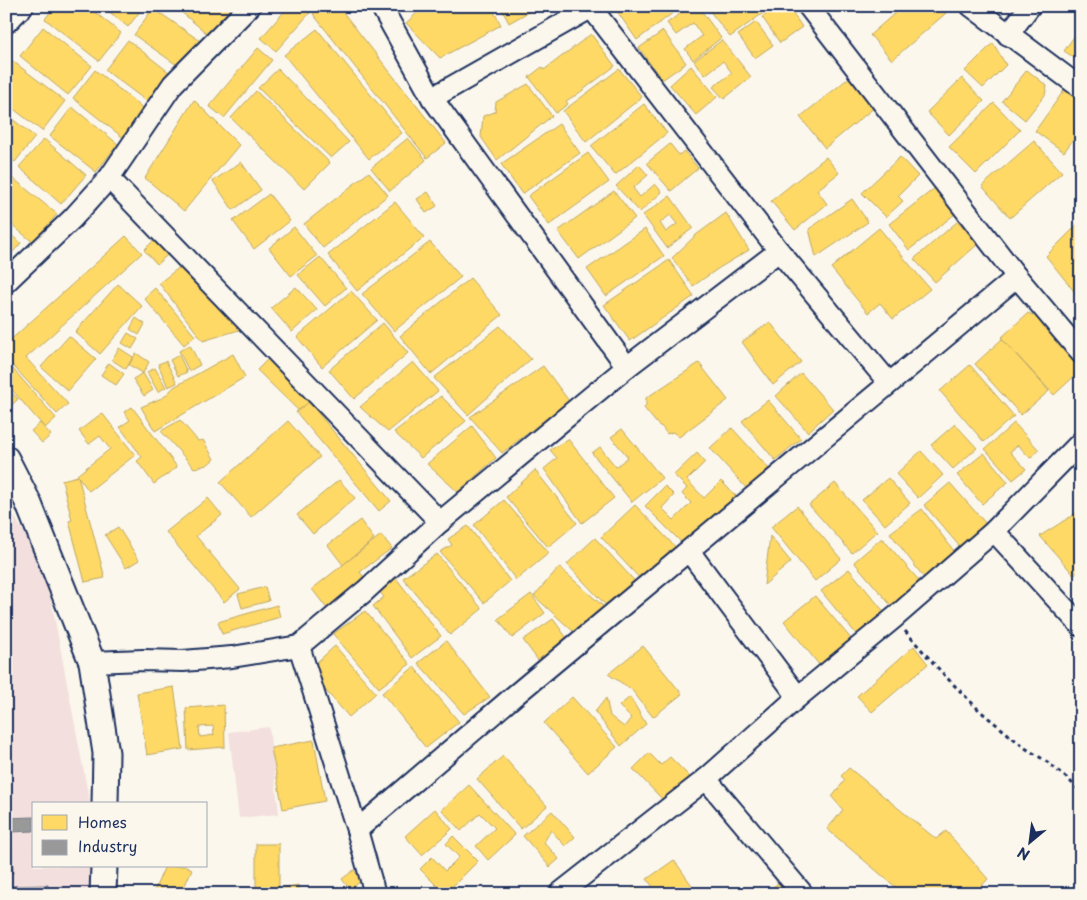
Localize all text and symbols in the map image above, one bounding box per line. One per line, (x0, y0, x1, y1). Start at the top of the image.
legend (32, 802, 208, 868)
text: Homes (78, 810, 127, 833)
north arrow (1004, 818, 1054, 868)
text: Industry (78, 834, 137, 857)
text: N (1014, 842, 1033, 866)

